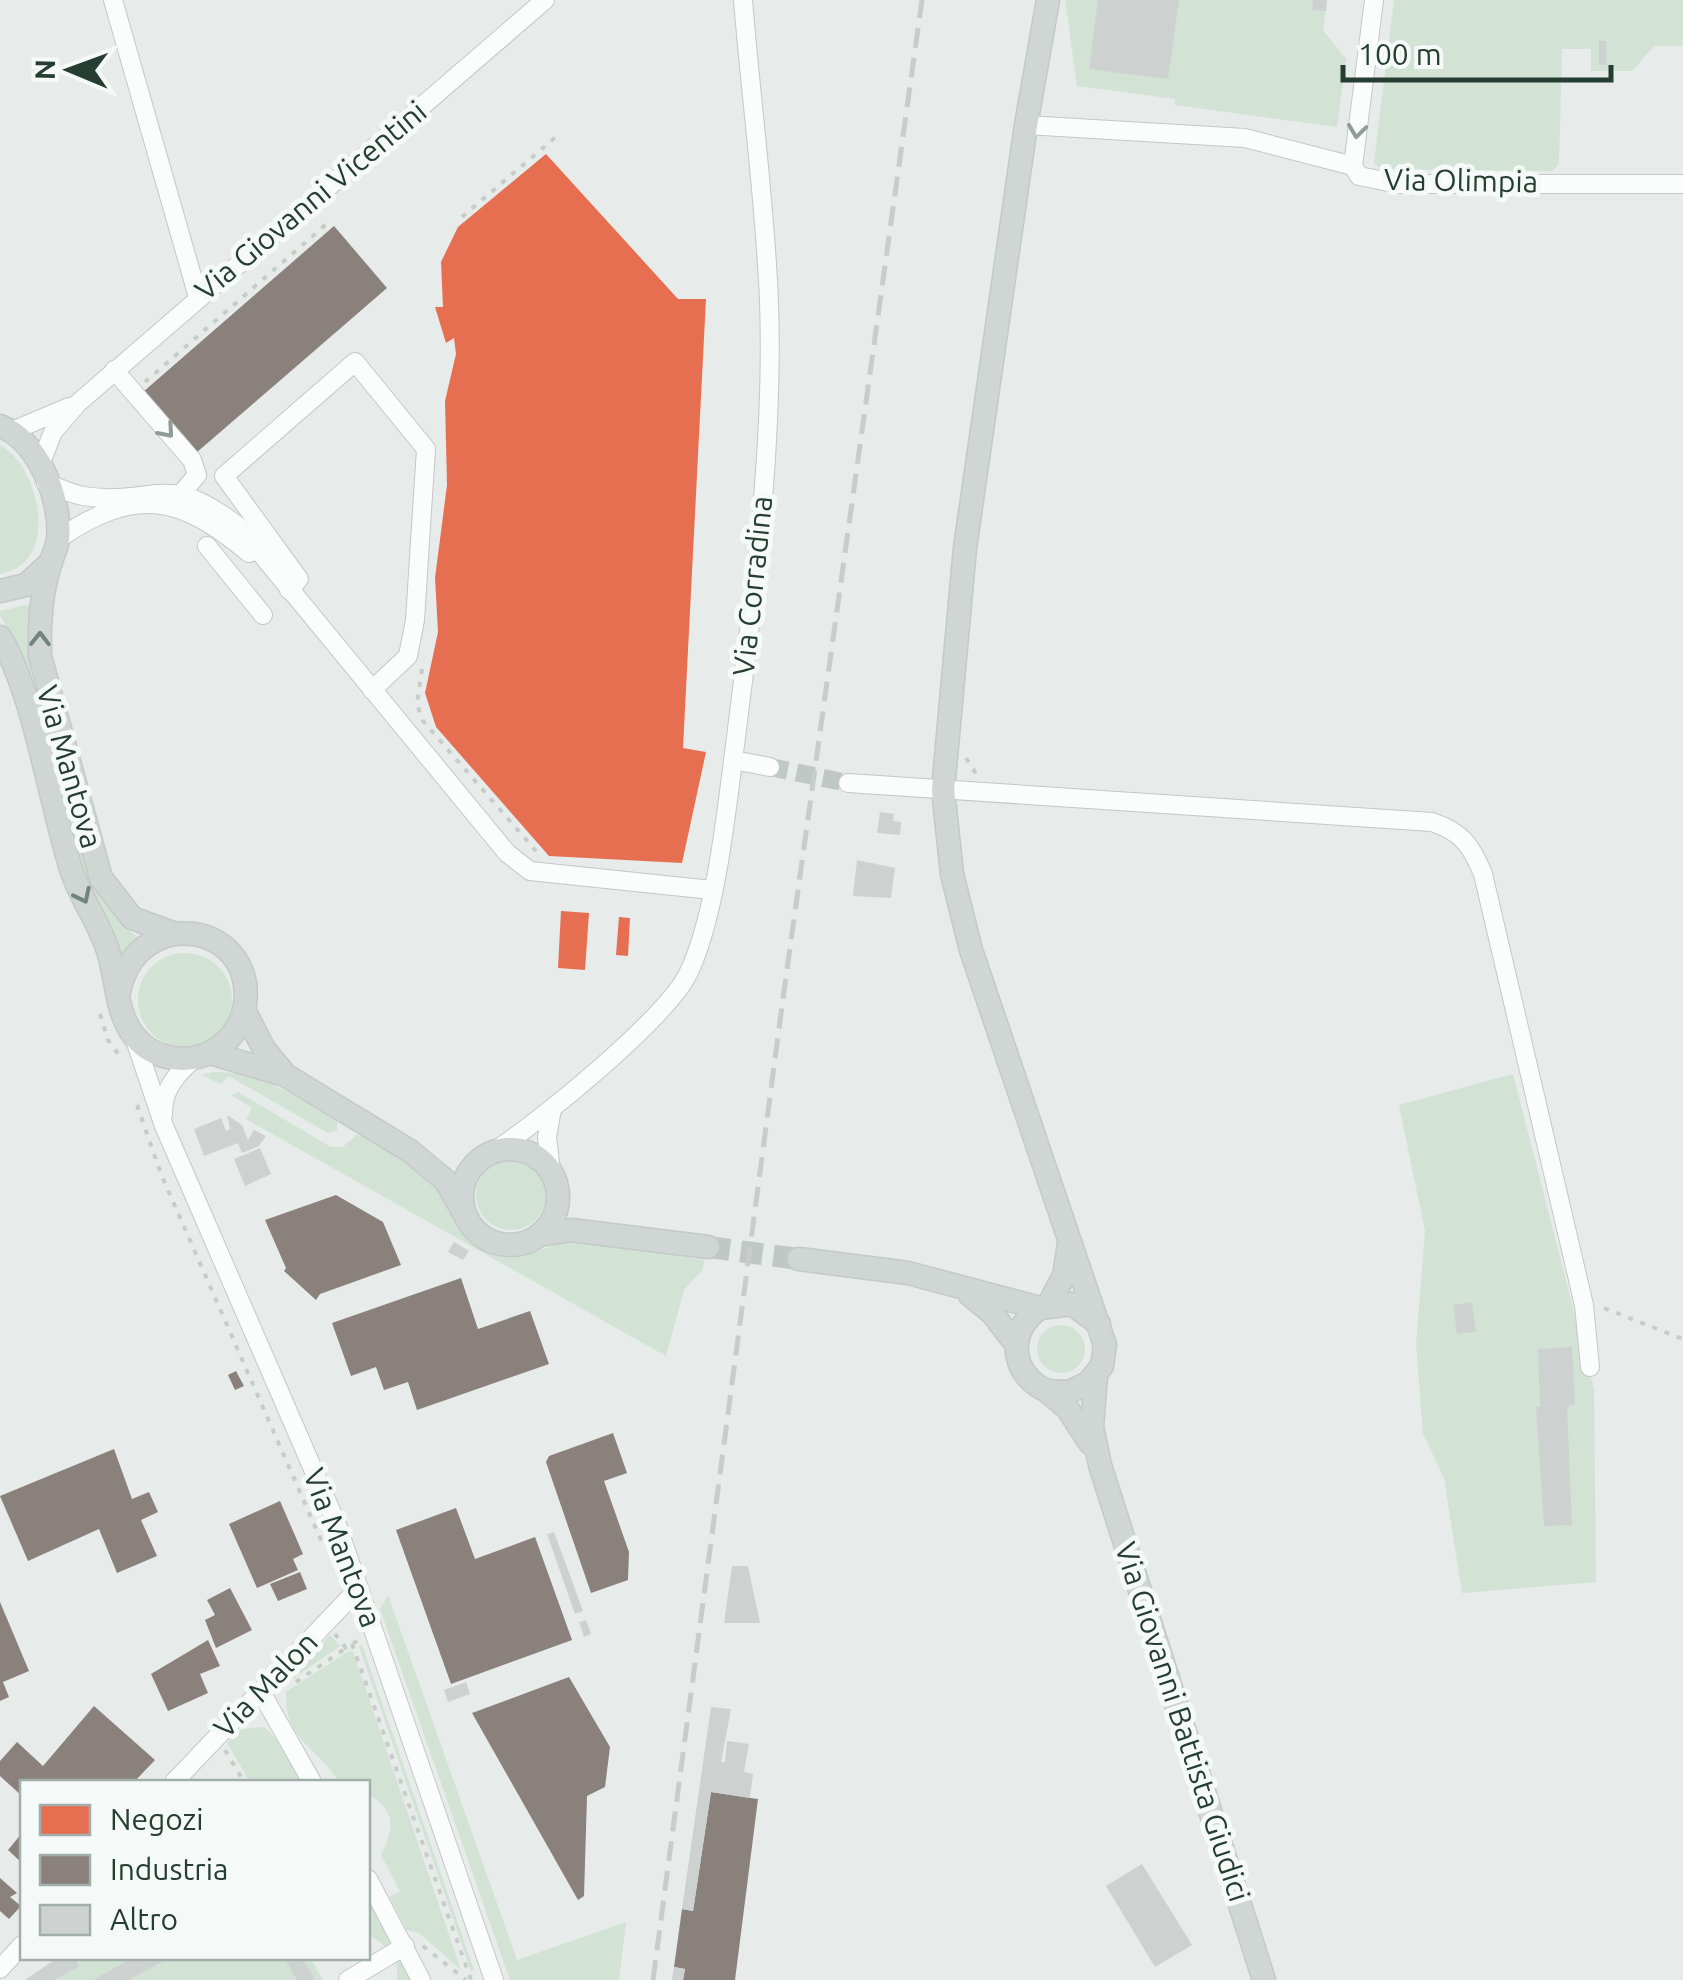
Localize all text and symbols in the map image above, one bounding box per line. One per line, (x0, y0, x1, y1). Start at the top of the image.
north arrow (20, 20, 120, 120)
scale bar (1343, 20, 1610, 82)
text: 100 m (1358, 37, 1442, 71)
text: N (29, 59, 60, 80)
street label: Via Giovanni Vicentini (188, 94, 433, 307)
one-way arrow (1347, 124, 1368, 140)
street label: Via Olimpia (1384, 162, 1538, 198)
one-way arrow (155, 419, 173, 437)
street label: Via Corradina (726, 494, 778, 678)
one-way arrow (30, 630, 51, 646)
street label: Via Mantova (31, 682, 109, 852)
one-way arrow (70, 886, 90, 904)
street label: Via Mantova (297, 1463, 389, 1632)
street label: Via Giovanni Battista Giudici (1109, 1538, 1257, 1905)
street label: Via Malon (207, 1624, 324, 1744)
legend (20, 1780, 370, 1960)
text: Negozi (110, 1802, 204, 1836)
text: Industria (110, 1852, 228, 1886)
text: Altro (110, 1902, 178, 1936)

